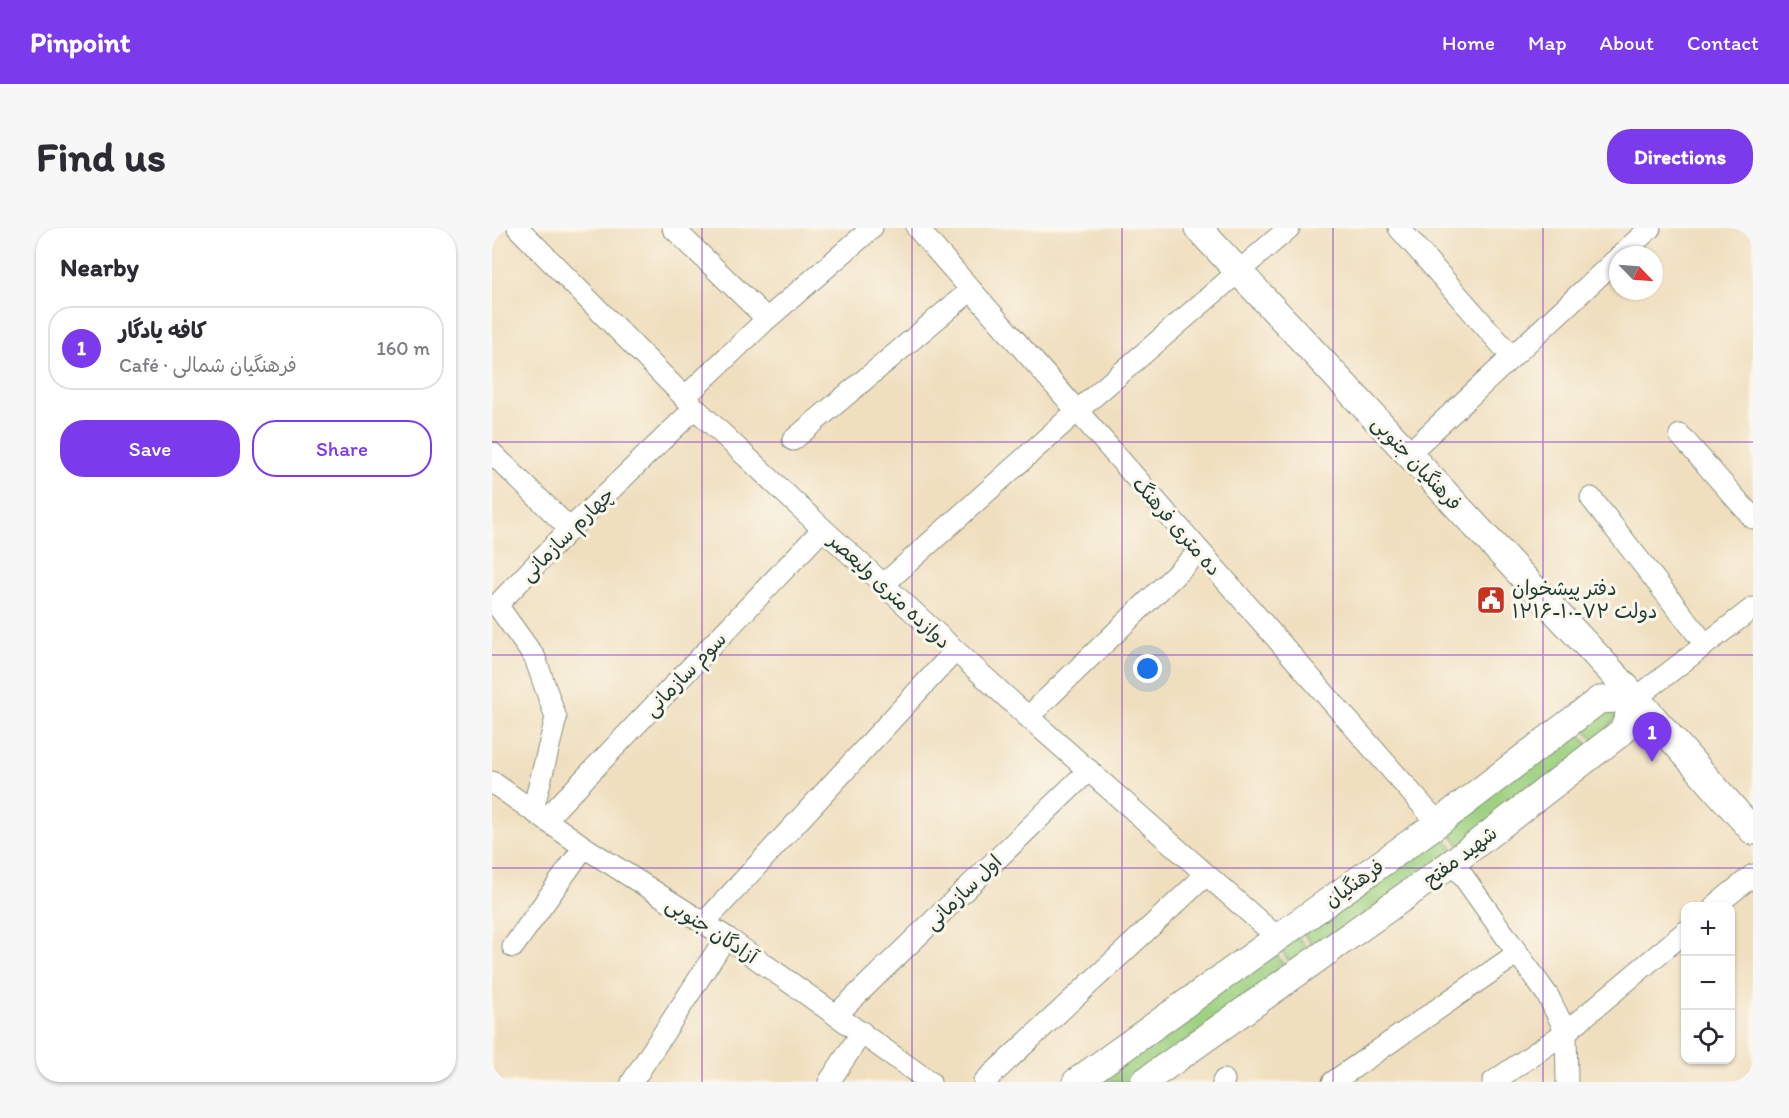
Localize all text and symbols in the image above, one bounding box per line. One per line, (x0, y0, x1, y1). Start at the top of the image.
text: Pinpoint (30, 25, 131, 59)
text: Home (1442, 30, 1495, 55)
text: Map (1528, 30, 1567, 55)
text: About (1600, 30, 1654, 55)
text: Contact (1687, 30, 1759, 55)
button: Directions (1607, 129, 1753, 184)
text: Find us (36, 131, 166, 182)
north arrow (1609, 246, 1663, 300)
text: Nearby (60, 251, 139, 283)
text: کافه یادگار (119, 317, 207, 344)
text: 1 (77, 336, 86, 360)
text: 160 m (377, 336, 430, 360)
text: Café · فرهنگیان شمالی (119, 353, 297, 377)
street label: فرهنگیان جنوبی (1366, 411, 1467, 517)
button: Save (60, 420, 240, 477)
button: Share (252, 420, 432, 477)
street label: ده متری فرهنگ (1128, 472, 1226, 580)
street label: چهارم سازمانی (515, 482, 621, 588)
street label: دوازده متری ولیعصر (823, 527, 956, 654)
place label: دفتر پیشخوان دولت ۷۲-۱۰-۱۲۱۶ (1512, 576, 1658, 623)
public building icon: دفتر پیشخوان دولت ۷۲-۱۰-۱۲۱۶ (1475, 584, 1507, 616)
street label: سوم سازمانی (639, 627, 734, 724)
your location (1133, 654, 1162, 683)
pin: 1 (1632, 712, 1672, 762)
street label: شهید مفتح (1418, 820, 1503, 893)
street label: اول سازمانی (920, 849, 1007, 935)
street label: فرهنگیان (1320, 854, 1388, 912)
street label: آزادگان جنوبی (661, 891, 763, 971)
map controls (1681, 902, 1735, 1064)
button: + (1681, 902, 1735, 956)
button: − (1681, 956, 1735, 1010)
button: locate (1681, 1010, 1735, 1064)

